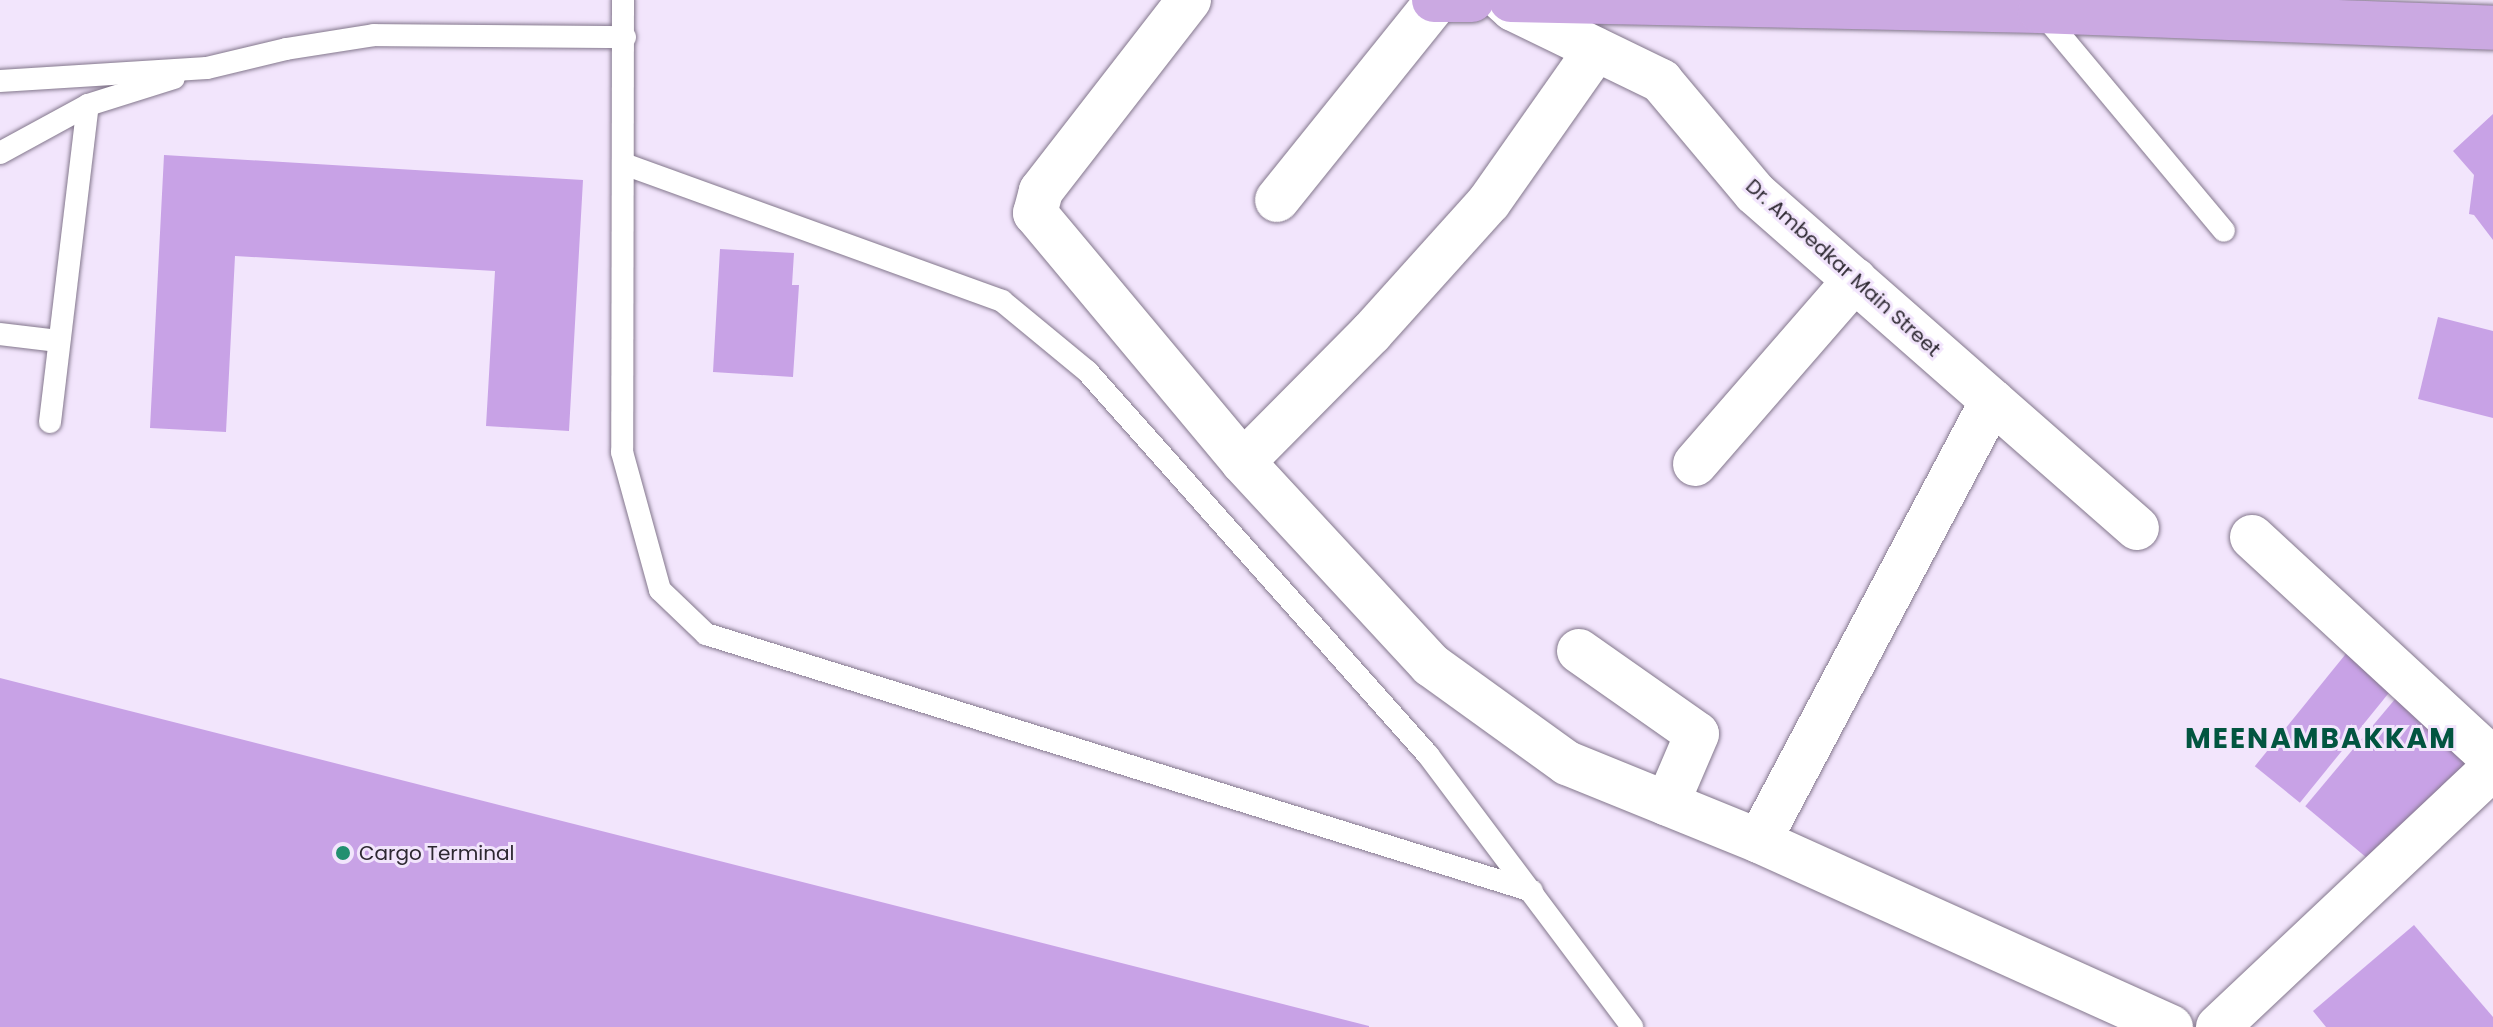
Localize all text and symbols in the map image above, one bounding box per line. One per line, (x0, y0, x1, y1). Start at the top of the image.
street label: Dr. Ambedkar Main Street (1741, 174, 1945, 362)
district label: MEENAMBAKKAM (2185, 722, 2457, 756)
place label: Cargo Terminal (359, 841, 515, 865)
marker: Cargo Terminal (334, 844, 352, 862)

